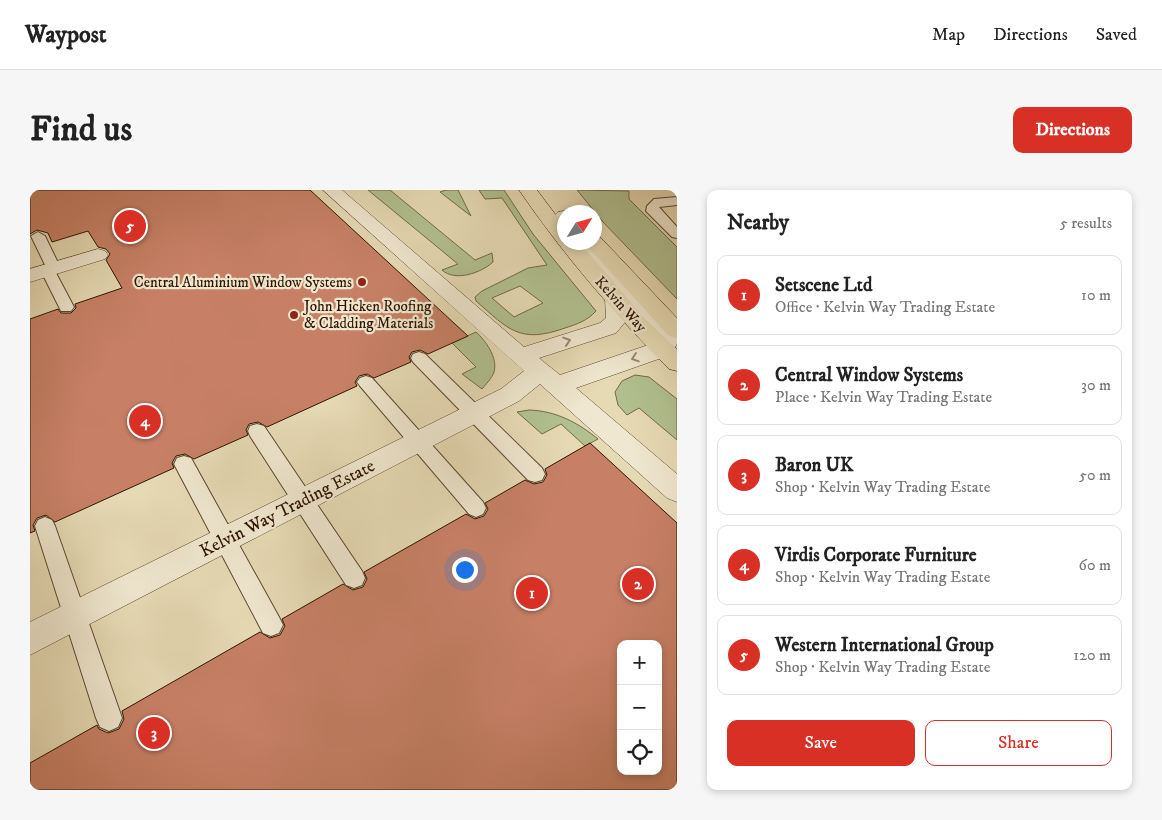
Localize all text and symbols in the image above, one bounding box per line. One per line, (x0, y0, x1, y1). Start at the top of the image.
text: Waypost (25, 20, 106, 50)
text: Map (932, 24, 965, 46)
text: Directions (993, 24, 1068, 46)
text: Saved (1096, 24, 1137, 46)
button: Directions (1013, 107, 1132, 153)
text: Find us (30, 108, 132, 152)
north arrow (557, 205, 602, 250)
pin: 5 (114, 207, 146, 245)
text: Nearby (727, 210, 789, 236)
text: 5 results (1060, 213, 1112, 233)
street label: Kelvin Way (591, 272, 651, 337)
place label: Central Aluminium Window Systems (134, 273, 352, 292)
text: Setscene Ltd (775, 274, 872, 297)
marker: Central Aluminium Window Systems (356, 276, 368, 288)
text: 1 (741, 285, 747, 305)
text: 10 m (1081, 285, 1111, 305)
place label: John Hicken Roofing & Cladding Materials (302, 297, 433, 333)
text: Office · Kelvin Way Trading Estate (775, 297, 995, 317)
marker: John Hicken Roofing & Cladding Materials (288, 309, 300, 321)
one-way arrow (563, 337, 571, 347)
one-way arrow (631, 352, 640, 362)
text: Central Window Systems (775, 364, 963, 387)
text: 2 (740, 375, 748, 395)
text: 30 m (1081, 375, 1111, 395)
text: Place · Kelvin Way Trading Estate (775, 387, 992, 407)
pin: 4 (129, 402, 161, 440)
text: Baron UK (775, 454, 853, 477)
street label: Kelvin Way Trading Estate (196, 455, 379, 563)
text: 3 (741, 465, 747, 485)
text: 50 m (1079, 465, 1111, 485)
text: Shop · Kelvin Way Trading Estate (775, 477, 990, 497)
text: Virdis Corporate Furniture (775, 544, 977, 567)
text: 4 (739, 555, 749, 575)
text: 60 m (1079, 555, 1111, 575)
your location (452, 557, 478, 583)
pin: 2 (622, 565, 654, 603)
text: Shop · Kelvin Way Trading Estate (775, 567, 990, 587)
pin: 1 (516, 574, 548, 612)
text: Western International Group (775, 634, 994, 657)
map controls (617, 640, 662, 775)
button: + (617, 640, 662, 685)
text: 5 (740, 645, 748, 665)
text: 120 m (1073, 645, 1111, 665)
text: Shop · Kelvin Way Trading Estate (775, 657, 990, 677)
button: − (617, 685, 662, 730)
pin: 3 (138, 714, 170, 752)
button: Save (727, 720, 915, 766)
button: Share (925, 720, 1112, 766)
button: locate (617, 730, 662, 775)

